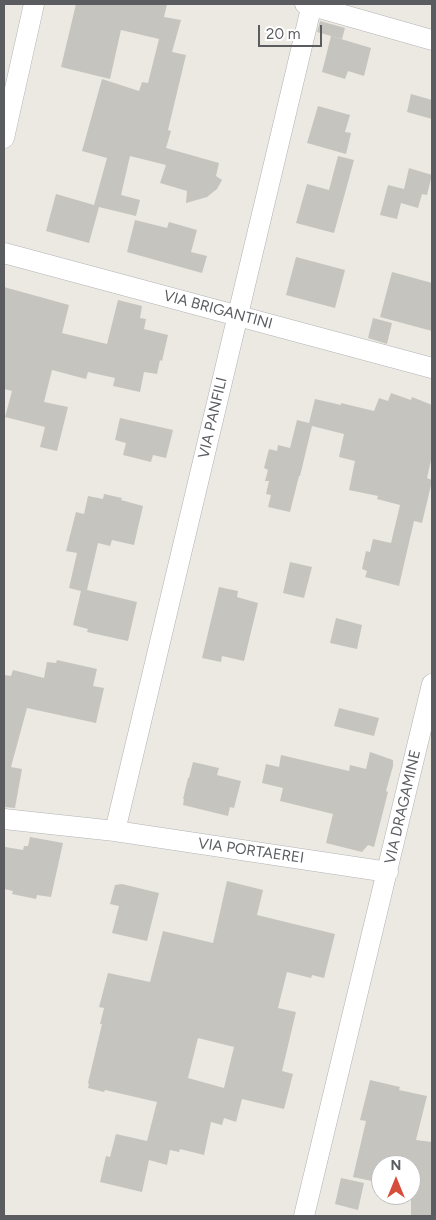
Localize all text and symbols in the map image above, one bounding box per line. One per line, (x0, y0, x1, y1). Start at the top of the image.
scale bar (261, 15, 325, 47)
text: 20 m (266, 25, 300, 43)
street label: VIA BRIGANTINI (162, 287, 274, 333)
street label: VIA PANFILI (195, 376, 231, 460)
street label: VIA DRAGAMINE (381, 748, 425, 866)
street label: VIA PORTAEREI (197, 835, 305, 867)
north arrow (371, 1155, 421, 1205)
text: N (391, 1157, 401, 1174)

